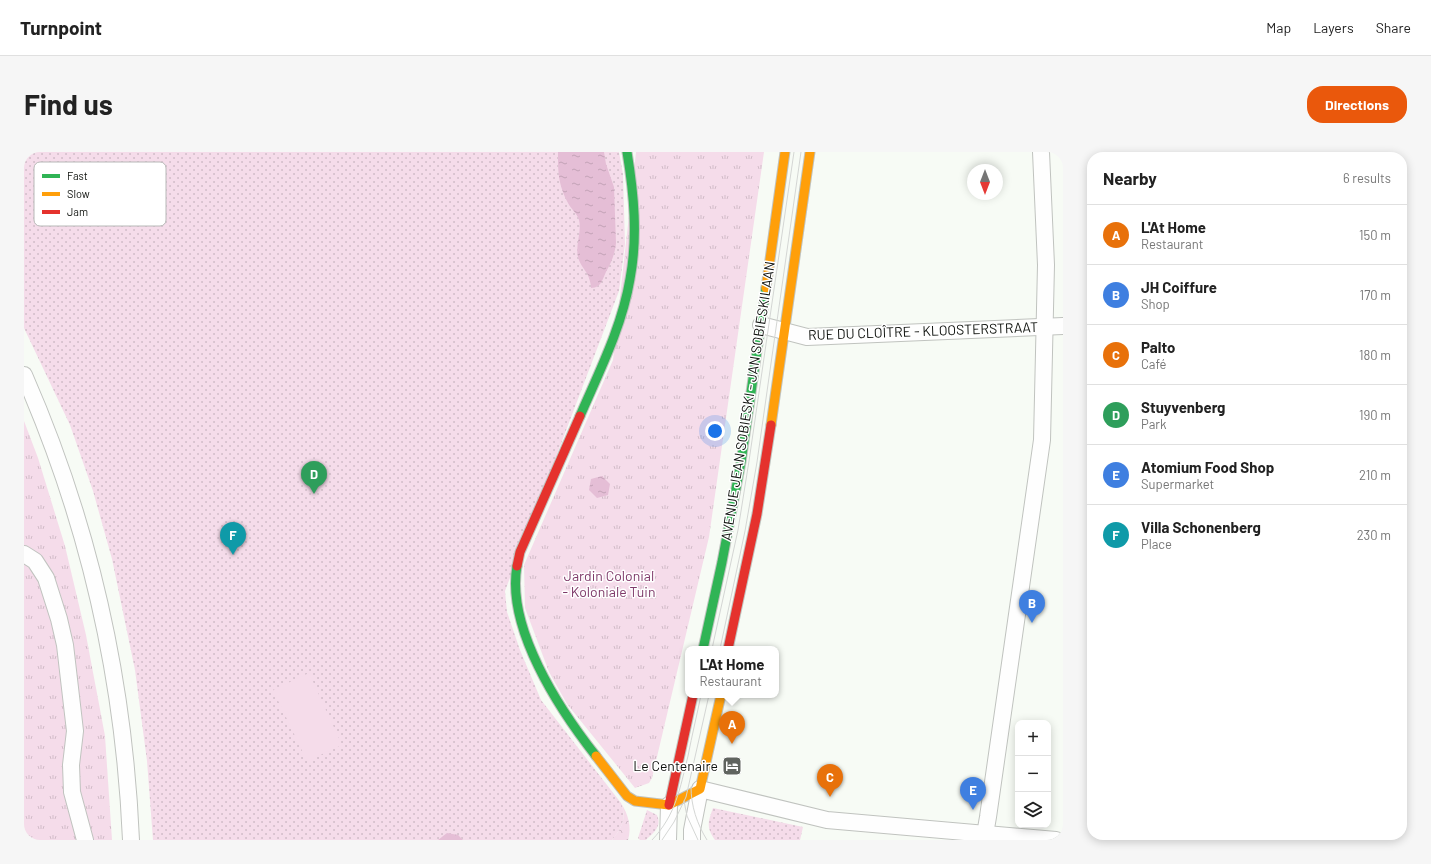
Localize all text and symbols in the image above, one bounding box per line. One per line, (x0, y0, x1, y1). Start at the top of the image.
text: Turnpoint (20, 16, 102, 39)
text: Map (1266, 19, 1291, 36)
text: Layers (1313, 19, 1354, 36)
text: Share (1376, 19, 1411, 36)
button: Directions (1307, 86, 1407, 123)
text: Find us (24, 87, 113, 121)
legend (34, 162, 166, 226)
north arrow (967, 164, 1003, 200)
text: Nearby (1103, 168, 1157, 188)
text: Fast (67, 169, 88, 182)
text: 6 results (1343, 170, 1391, 186)
text: Slow (67, 187, 90, 200)
text: Jam (67, 205, 88, 218)
text: L'At Home (1141, 218, 1206, 236)
text: A (1112, 227, 1120, 243)
text: 150 m (1359, 227, 1391, 243)
text: Restaurant (1141, 236, 1203, 252)
street label: AVENUE JEAN SOBIESKI - JAN SOBIESKILAAN (717, 260, 778, 542)
text: JH Coiffure (1141, 278, 1217, 296)
text: B (1112, 287, 1120, 303)
text: 170 m (1360, 287, 1391, 303)
text: Shop (1141, 296, 1170, 312)
street label: RUE DU CLOÎTRE - KLOOSTERSTRAAT (808, 318, 1038, 343)
text: Palto (1141, 338, 1175, 356)
text: C (1112, 347, 1120, 363)
text: 180 m (1359, 347, 1391, 363)
text: Café (1141, 356, 1166, 372)
text: Stuyvenberg (1141, 398, 1225, 416)
text: D (1112, 407, 1120, 423)
text: 190 m (1359, 407, 1391, 423)
text: Park (1141, 416, 1167, 432)
your location (705, 421, 725, 441)
text: Atomium Food Shop (1141, 458, 1274, 476)
pin: D (301, 461, 327, 494)
text: E (1112, 467, 1120, 483)
text: 210 m (1359, 467, 1391, 483)
text: Supermarket (1141, 476, 1214, 492)
text: Villa Schonenberg (1141, 518, 1261, 536)
pin: F (220, 522, 246, 555)
text: F (1112, 527, 1120, 543)
text: 230 m (1357, 527, 1391, 543)
text: Place (1141, 536, 1172, 552)
park label: Jardin Colonial - Koloniale Tuin (563, 567, 655, 600)
pin: B (1019, 590, 1045, 623)
popup (685, 646, 779, 698)
text: L'At Home (699, 655, 765, 673)
text: Restaurant (699, 673, 762, 689)
pin: A (719, 711, 745, 744)
map controls (1015, 720, 1051, 828)
button: + (1015, 720, 1051, 756)
hotel icon: Le Centenaire (721, 755, 743, 777)
button: − (1015, 756, 1051, 792)
place label: Le Centenaire (633, 757, 718, 774)
pin: C (817, 764, 843, 797)
pin: E (960, 777, 986, 810)
button: layers (1015, 792, 1051, 828)

